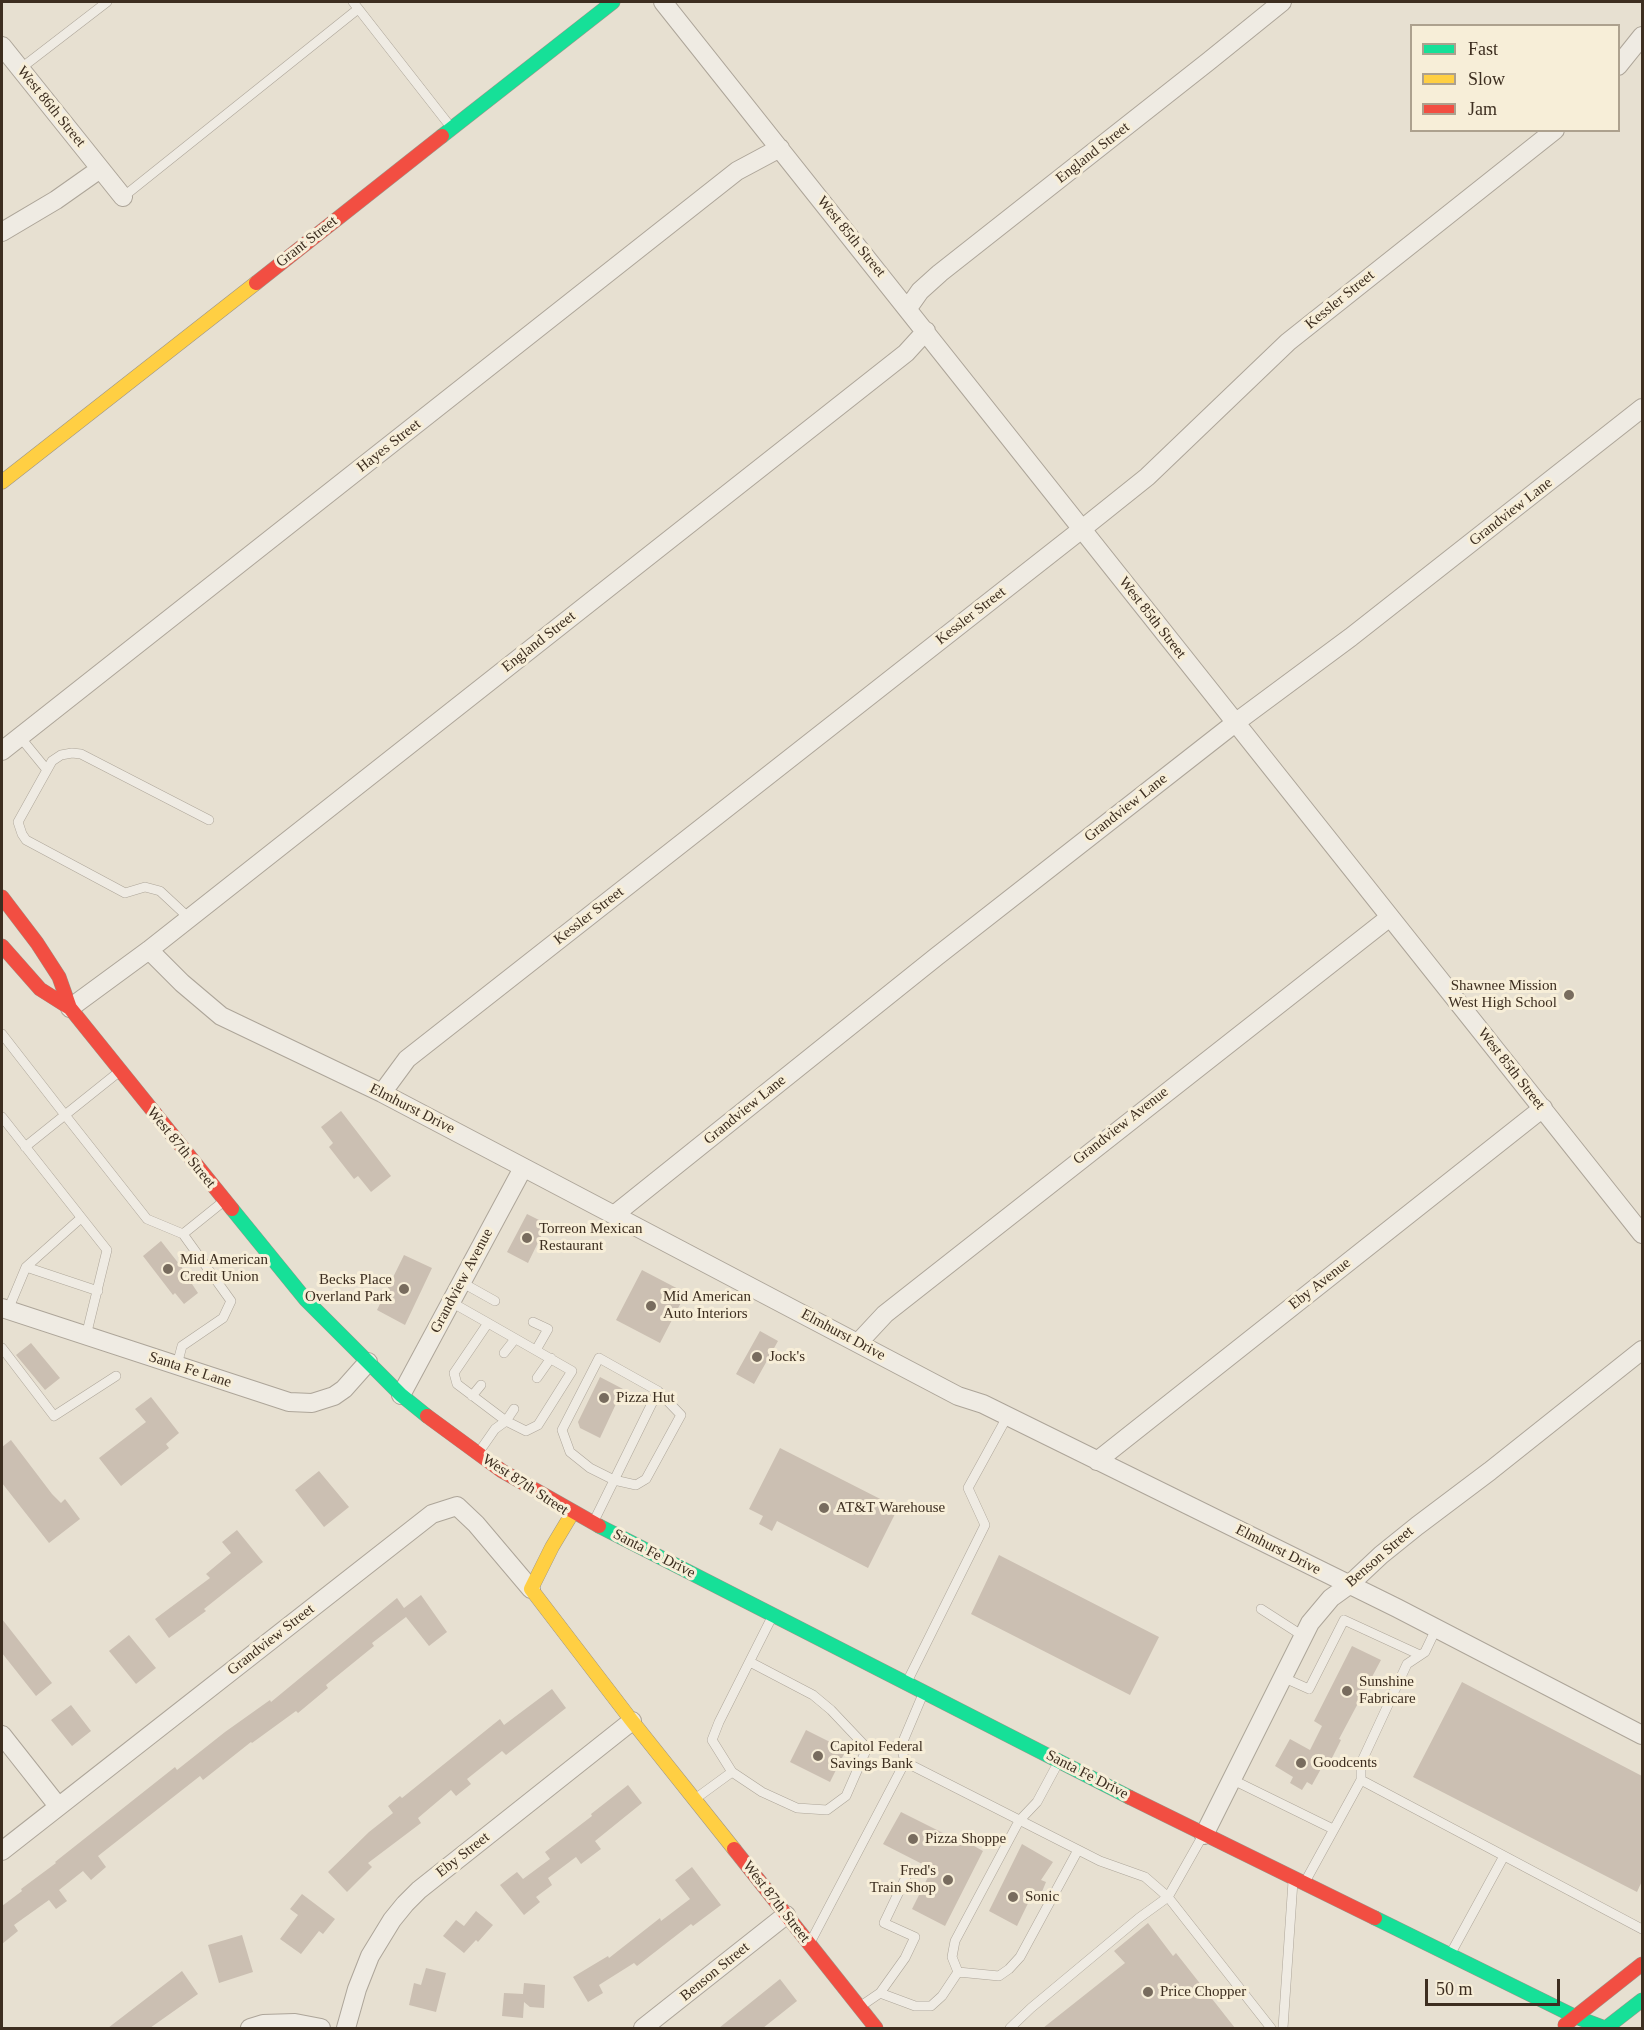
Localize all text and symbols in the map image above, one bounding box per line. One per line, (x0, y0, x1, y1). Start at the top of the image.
legend (1410, 24, 1620, 132)
text: Fast (1468, 39, 1498, 59)
street label: West 86th Street (13, 63, 89, 151)
text: Slow (1468, 69, 1505, 89)
text: Jam (1468, 99, 1497, 119)
street label: England Street (1053, 119, 1133, 187)
street label: West 85th Street (813, 193, 889, 281)
street label: Grant Street (273, 212, 341, 272)
street label: Kessler Street (1302, 267, 1378, 333)
street label: Hayes Street (353, 415, 425, 477)
street label: Grandview Lane (1466, 474, 1556, 550)
street label: West 85th Street (1115, 574, 1189, 662)
street label: Kessler Street (932, 583, 1010, 649)
street label: England Street (499, 608, 579, 676)
street label: Grandview Lane (1081, 770, 1171, 846)
street label: Kessler Street (550, 883, 628, 949)
place label: Shawnee Mission West High School (1448, 977, 1557, 1012)
marker: Shawnee Mission West High School (1562, 988, 1576, 1002)
street label: West 85th Street (1474, 1025, 1548, 1113)
street label: Grandview Lane (700, 1071, 790, 1149)
street label: Elmhurst Drive (367, 1080, 457, 1138)
street label: Grandview Avenue (1070, 1083, 1172, 1169)
street label: West 87th Street (143, 1104, 219, 1192)
place label: Torreon Mexican Restaurant (539, 1220, 642, 1255)
street label: Grandview Avenue (427, 1226, 497, 1336)
marker: Torreon Mexican Restaurant (520, 1231, 534, 1245)
place label: Mid American Credit Union (180, 1251, 268, 1286)
street label: Eby Avenue (1286, 1254, 1354, 1314)
marker: Mid American Credit Union (161, 1262, 175, 1276)
place label: Becks Place Overland Park (305, 1271, 392, 1306)
marker: Becks Place Overland Park (397, 1282, 411, 1296)
place label: Mid American Auto Interiors (663, 1288, 751, 1323)
marker: Mid American Auto Interiors (644, 1299, 658, 1313)
street label: Elmhurst Drive (798, 1305, 888, 1365)
street label: Santa Fe Lane (146, 1348, 234, 1392)
place label: Jock's (769, 1348, 805, 1366)
marker: Jock's (750, 1350, 764, 1364)
place label: Pizza Hut (616, 1389, 675, 1407)
marker: Pizza Hut (597, 1391, 611, 1405)
street label: West 87th Street (479, 1451, 571, 1519)
place label: AT&T Warehouse (836, 1499, 945, 1517)
marker: AT&T Warehouse (817, 1501, 831, 1515)
street label: Elmhurst Drive (1233, 1521, 1323, 1579)
street label: Benson Street (1342, 1523, 1418, 1591)
street label: Santa Fe Drive (610, 1526, 698, 1582)
street label: Grandview Street (224, 1600, 318, 1680)
place label: Sunshine Fabricare (1359, 1673, 1416, 1708)
marker: Sunshine Fabricare (1340, 1684, 1354, 1698)
place label: Capitol Federal Savings Bank (830, 1738, 923, 1773)
street label: Santa Fe Drive (1043, 1747, 1131, 1803)
marker: Capitol Federal Savings Bank (811, 1749, 825, 1763)
place label: Goodcents (1313, 1754, 1377, 1772)
marker: Goodcents (1294, 1756, 1308, 1770)
street label: Eby Street (433, 1829, 493, 1881)
place label: Pizza Shoppe (925, 1830, 1006, 1848)
marker: Pizza Shoppe (906, 1832, 920, 1846)
street label: West 87th Street (739, 1858, 813, 1946)
place label: Fred's Train Shop (869, 1862, 936, 1897)
marker: Fred's Train Shop (941, 1873, 955, 1887)
place label: Sonic (1025, 1888, 1059, 1906)
marker: Sonic (1006, 1890, 1020, 1904)
street label: Benson Street (677, 1939, 753, 2005)
scale bar (1428, 1967, 1563, 2005)
text: 50 m (1436, 1979, 1473, 1999)
place label: Price Chopper (1160, 1983, 1246, 2001)
marker: Price Chopper (1141, 1985, 1155, 1999)

